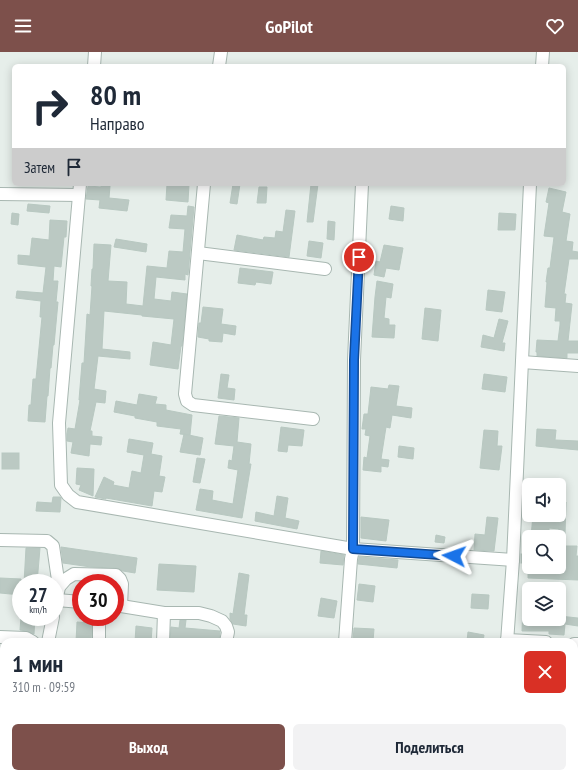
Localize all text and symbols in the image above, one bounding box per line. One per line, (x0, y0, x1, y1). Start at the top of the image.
icon: menu (12, 15, 34, 37)
text: GoPilot (265, 15, 313, 38)
icon: heart (544, 15, 566, 37)
text: 80 m (90, 76, 141, 113)
icon: right (24, 80, 76, 132)
text: Направо (90, 112, 145, 135)
icon: arrive (63, 156, 85, 178)
text: Затем (24, 158, 55, 177)
pin (342, 240, 376, 274)
icon: arrive (348, 246, 370, 268)
map controls (522, 478, 566, 626)
button: sound (522, 478, 566, 522)
button: search (522, 530, 566, 574)
position arrow (433, 535, 475, 577)
speed limit sign: 30 (72, 574, 124, 626)
text: 27 (28, 582, 48, 608)
button: layers (522, 582, 566, 626)
text: km/h (29, 603, 47, 616)
text: 1 мин (12, 648, 63, 679)
button: close (524, 651, 566, 693)
text: 310 m · 09:59 (12, 679, 75, 696)
button: Выход (12, 724, 285, 770)
button: Поделиться (293, 724, 566, 770)

